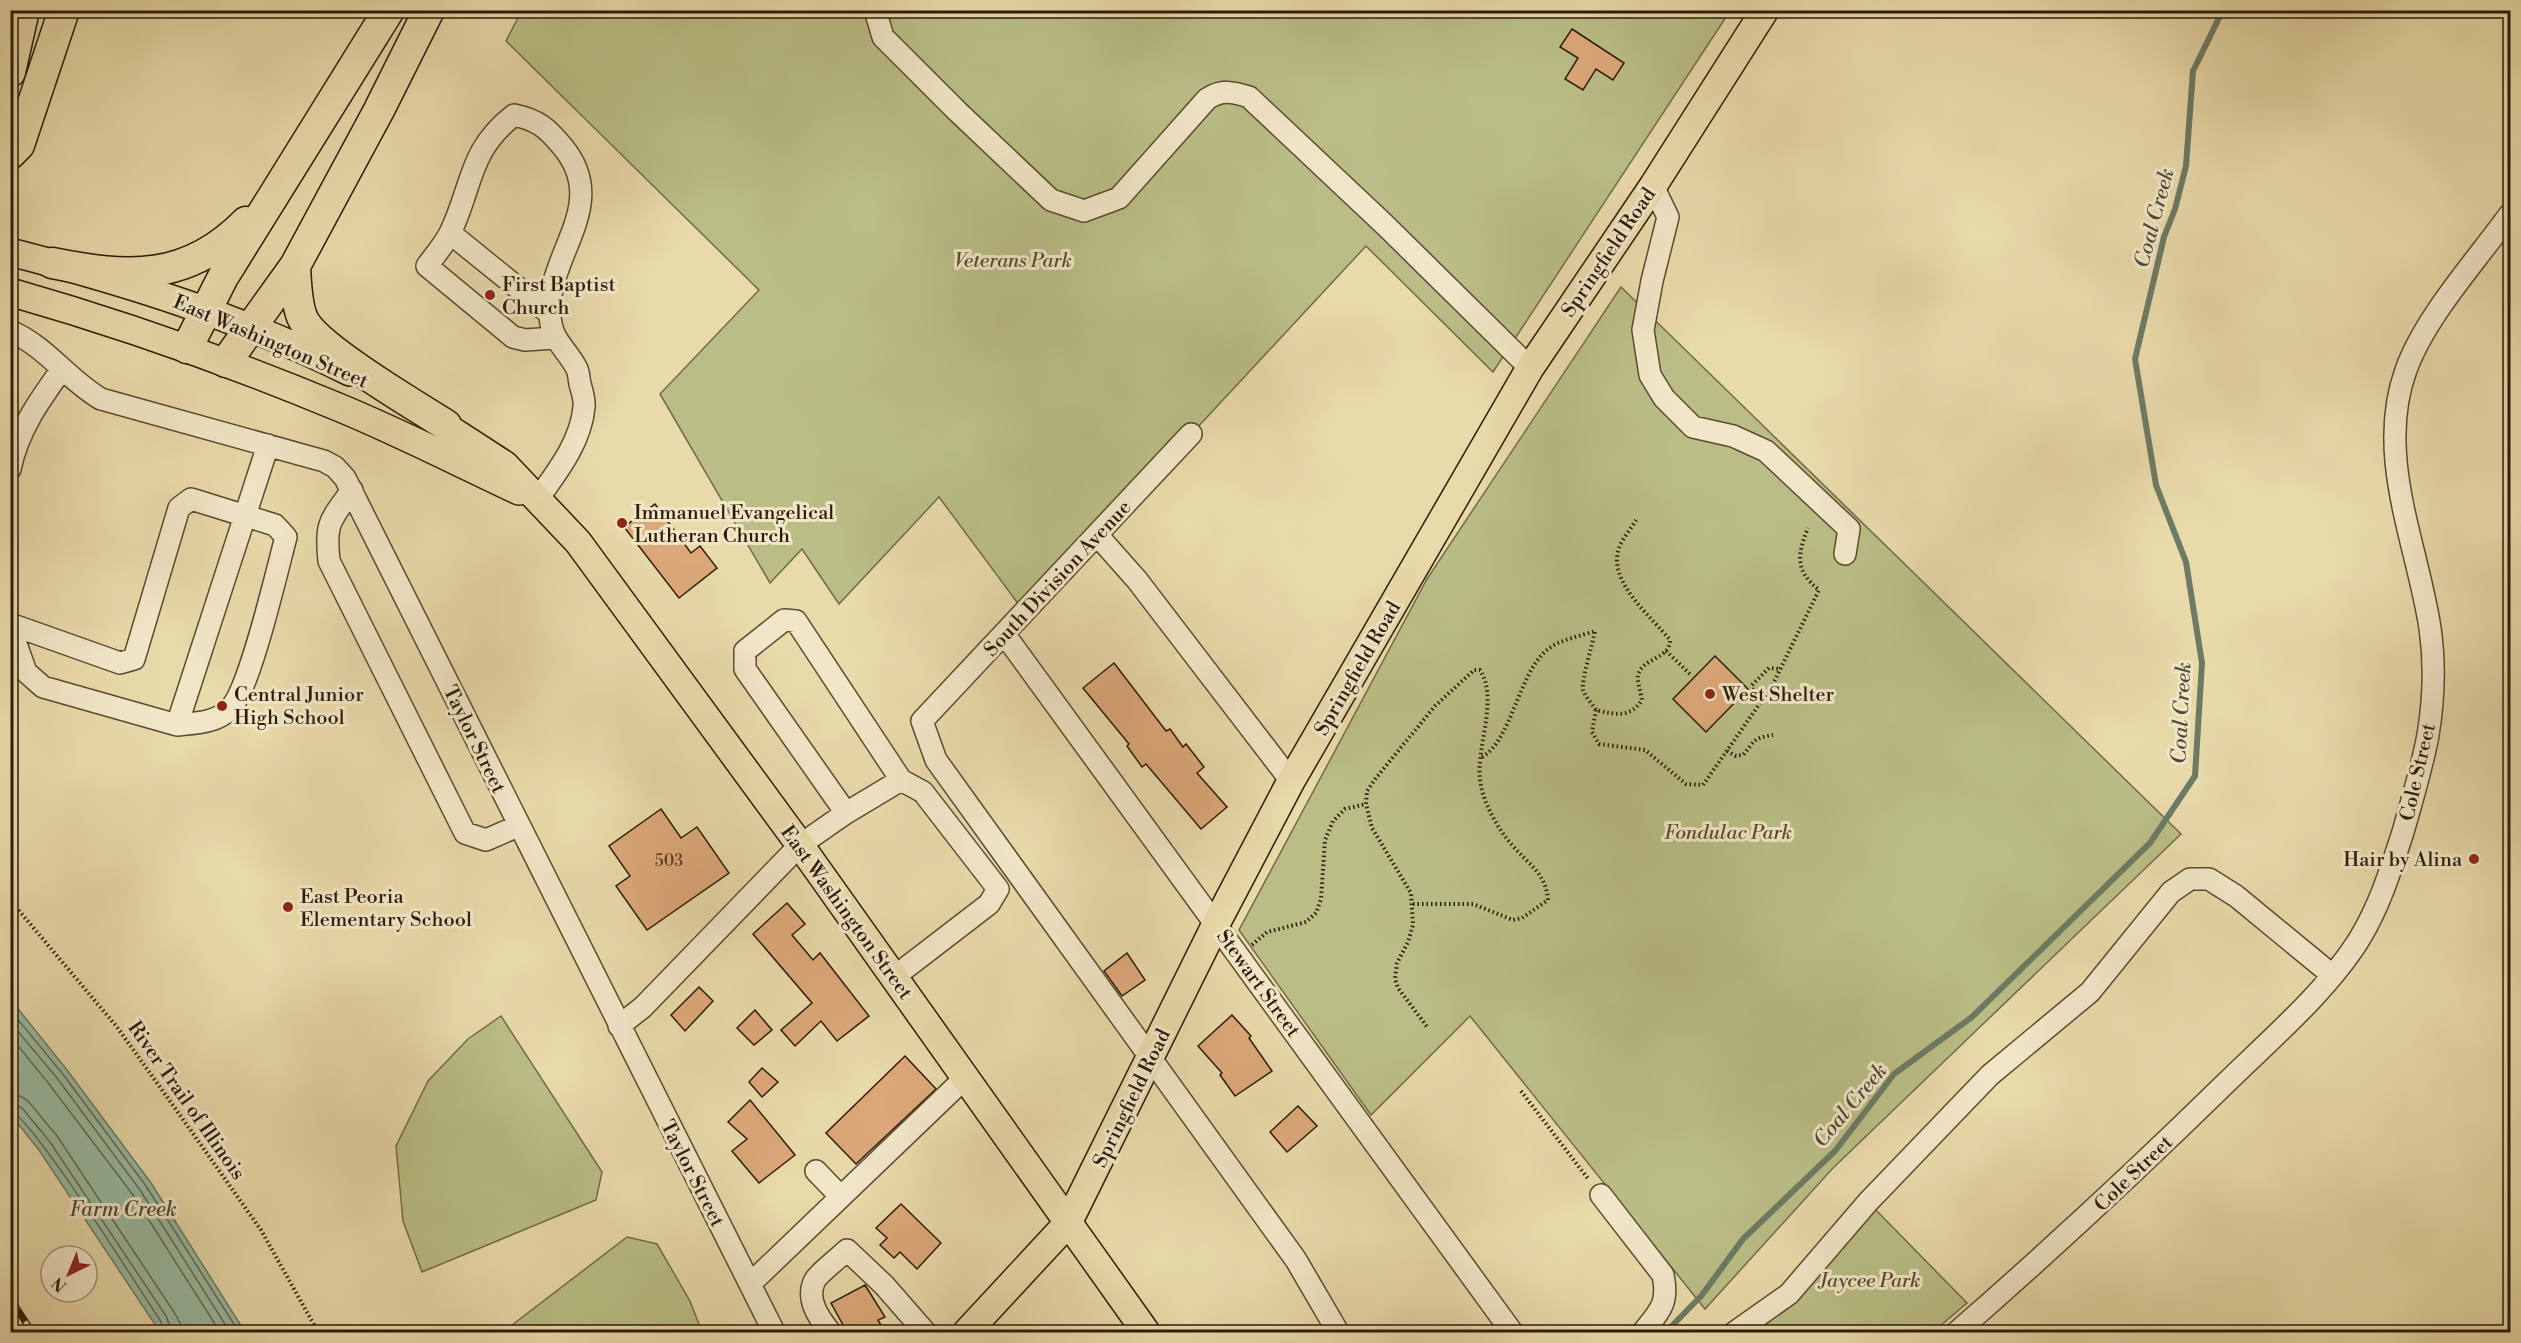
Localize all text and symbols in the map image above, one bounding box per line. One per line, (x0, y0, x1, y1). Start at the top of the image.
water label: Coal Creek (2129, 166, 2181, 271)
street label: Springfield Road (1557, 183, 1662, 322)
park label: Veterans Park (954, 249, 1072, 274)
place label: First Baptist Church (502, 273, 616, 321)
marker: First Baptist Church (483, 288, 497, 302)
street label: East Washington Street (169, 290, 372, 395)
street label: South Division Avenue (979, 496, 1137, 662)
place label: Immanuel Evangelical Lutheran Church (634, 501, 834, 549)
marker: Immanuel Evangelical Lutheran Church (615, 516, 629, 530)
street label: Springfield Road (1310, 597, 1407, 740)
water label: Coal Creek (2166, 662, 2198, 765)
street label: Taylor Street (437, 682, 510, 798)
place label: Central Junior High School (234, 683, 364, 731)
place label: West Shelter (1721, 683, 1835, 708)
marker: West Shelter (1703, 687, 1717, 701)
marker: Central Junior High School (215, 699, 229, 713)
street label: Cole Street (2395, 721, 2442, 824)
street label: East Washington Street (774, 821, 917, 1005)
park label: Fondulac Park (1664, 821, 1792, 846)
place label: Hair by Alina (2343, 848, 2463, 873)
house number: 503 (655, 851, 683, 871)
marker: Hair by Alina (2467, 852, 2481, 866)
place label: East Peoria Elementary School (300, 885, 472, 933)
marker: East Peoria Elementary School (281, 900, 295, 914)
street label: Stewart Street (1210, 925, 1305, 1043)
street label: River Trail of Illinois (122, 1017, 250, 1185)
street label: Springfield Road (1088, 1025, 1177, 1172)
water label: Coal Creek (1808, 1058, 1893, 1153)
street label: Taylor Street (654, 1116, 729, 1231)
street label: Cole Street (2090, 1131, 2178, 1218)
water label: Farm Creek (69, 1197, 177, 1223)
north arrow (39, 1244, 99, 1304)
park label: Jaycee Park (1818, 1269, 1920, 1294)
text: N (48, 1272, 71, 1296)

